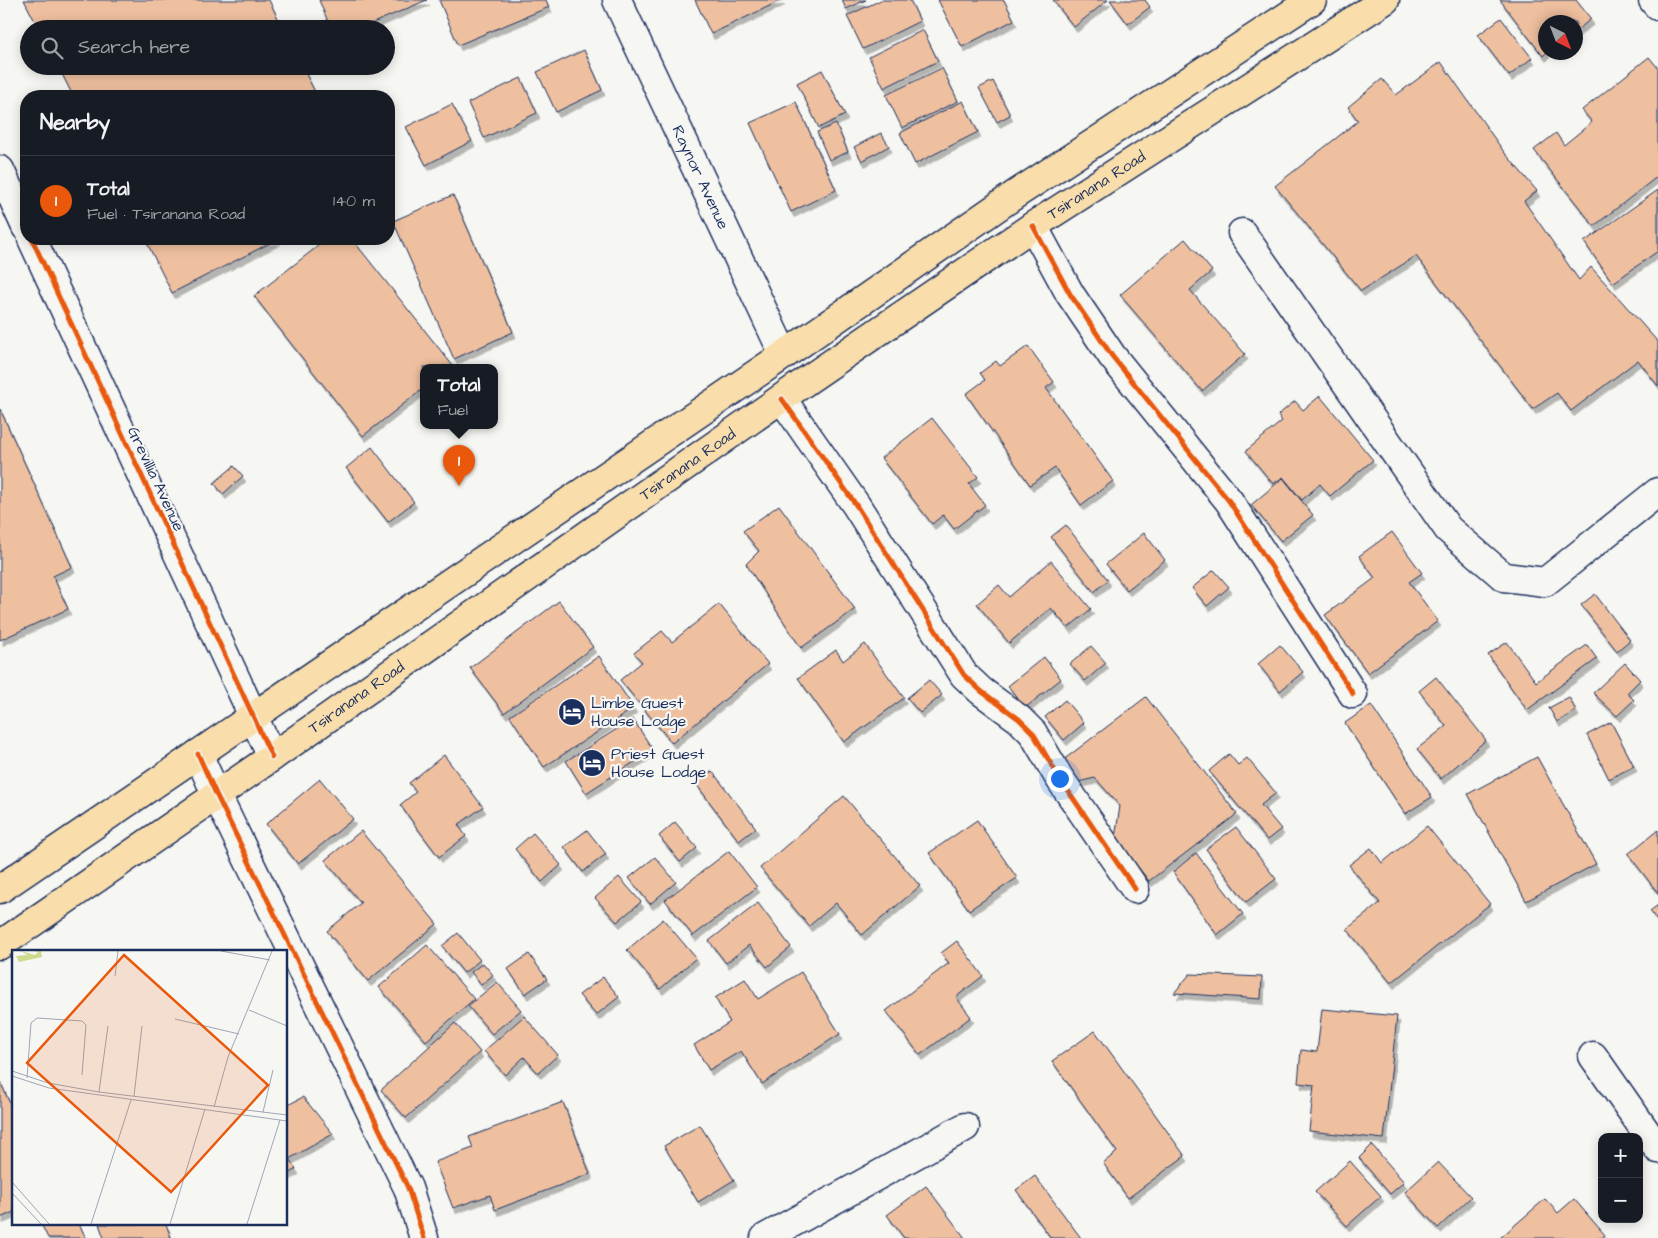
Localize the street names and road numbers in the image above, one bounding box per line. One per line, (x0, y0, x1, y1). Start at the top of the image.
street label: Raynor Avenue (667, 122, 734, 233)
street label: Tsiranana Road (1043, 146, 1150, 225)
street label: Grevillia Avenue (122, 423, 190, 535)
street label: Tsiranana Road (635, 423, 740, 506)
street label: Tsiranana Road (304, 656, 409, 739)

